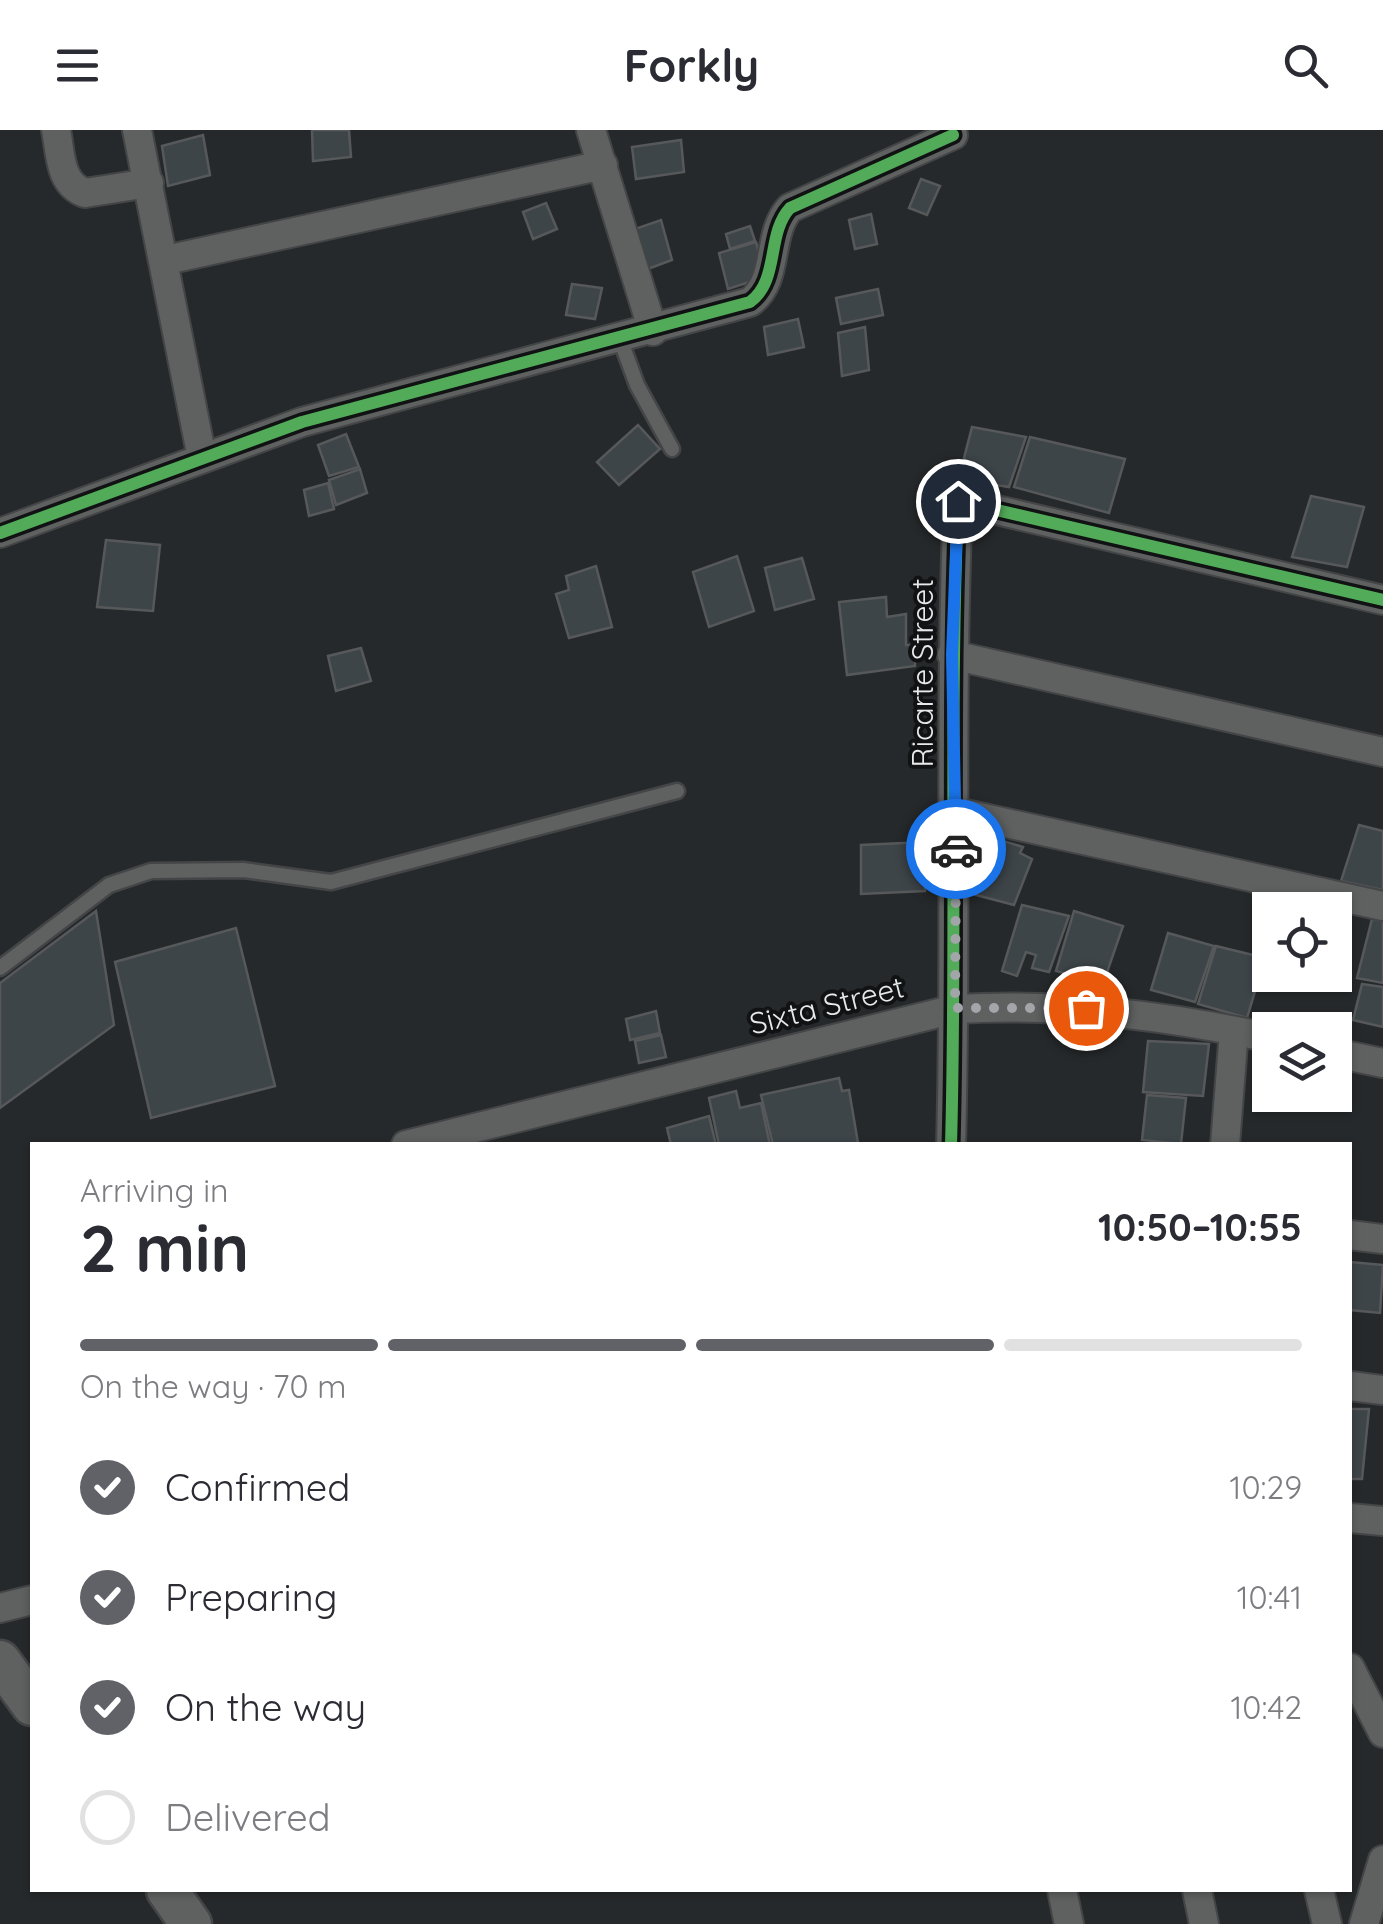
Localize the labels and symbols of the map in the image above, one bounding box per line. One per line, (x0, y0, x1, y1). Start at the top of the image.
pin (916, 459, 1001, 544)
street label: Ricarte Street (903, 579, 941, 767)
courier (906, 799, 1006, 899)
pin (1044, 966, 1129, 1051)
street label: Sixta Street (746, 968, 908, 1043)

